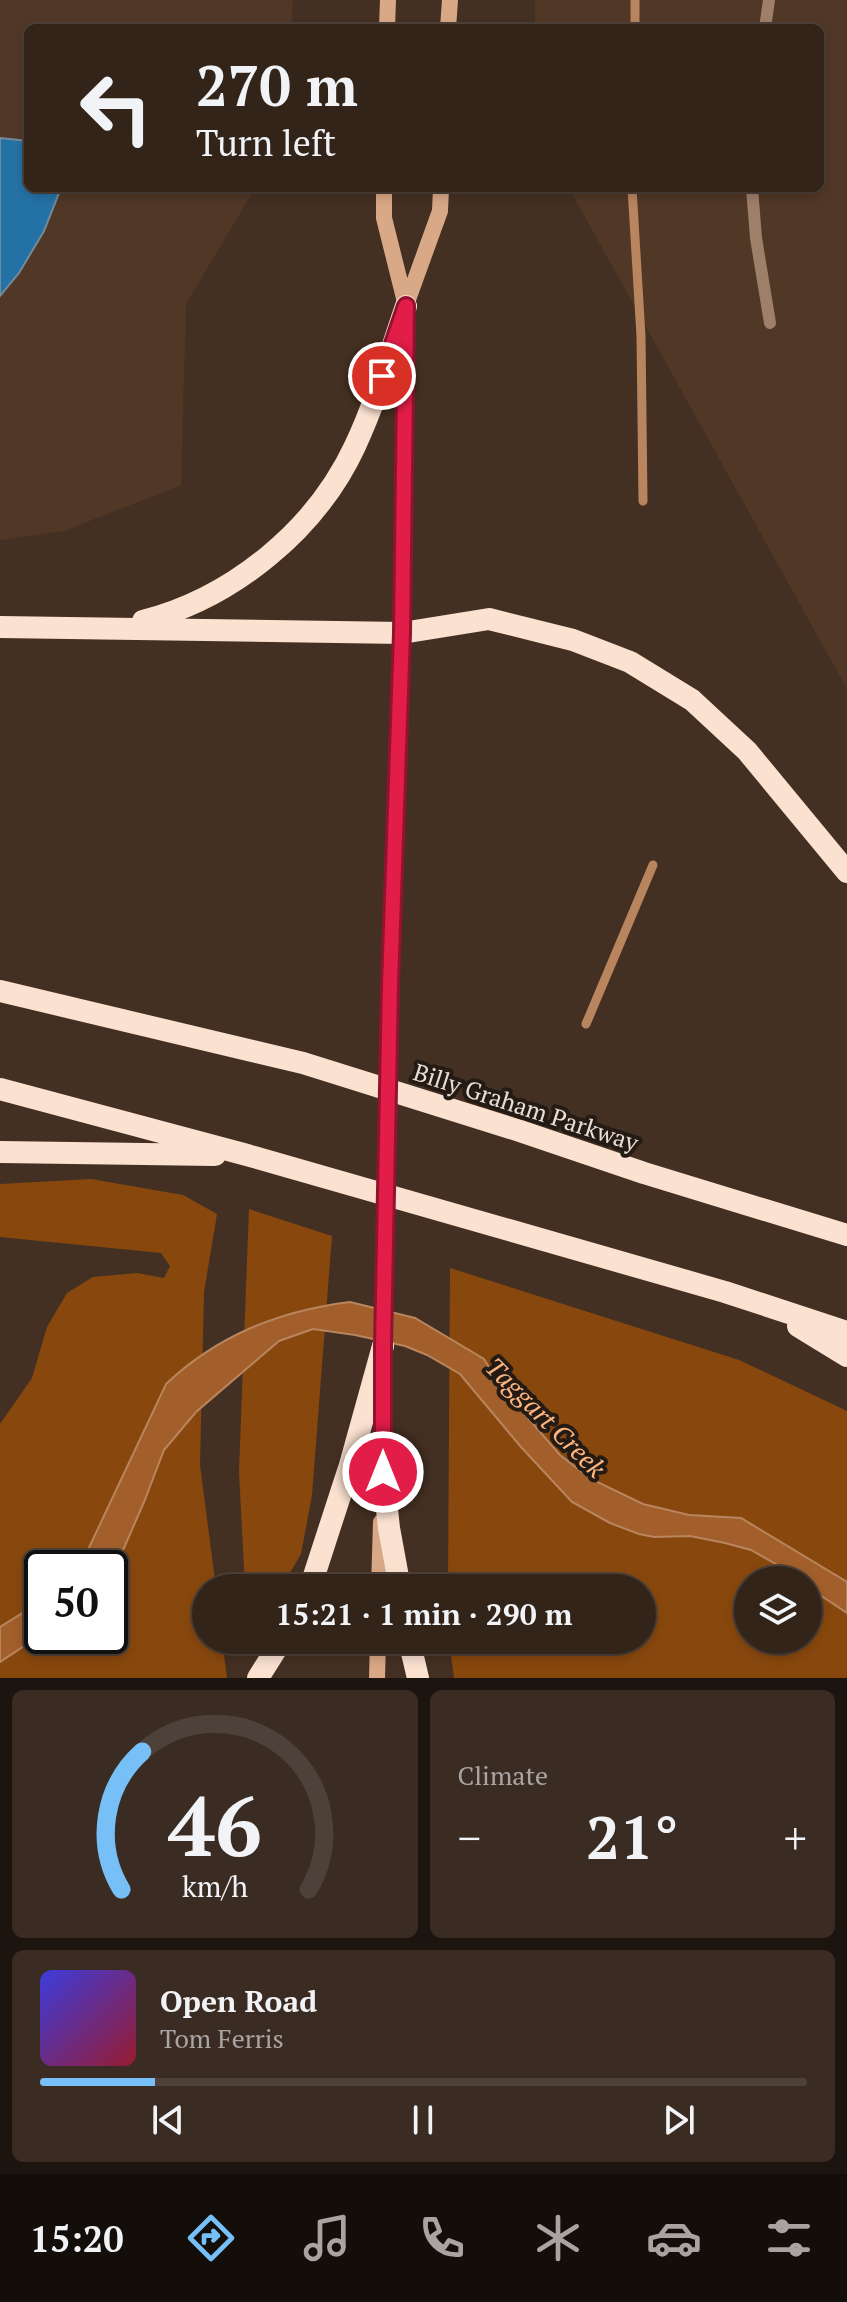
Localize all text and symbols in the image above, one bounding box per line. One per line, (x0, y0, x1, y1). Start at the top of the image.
text: 270 m (196, 48, 358, 122)
icon: left (64, 56, 168, 160)
text: Turn left (196, 119, 336, 166)
pin (348, 342, 416, 410)
icon: arrive (360, 354, 404, 398)
street label: Billy Graham Parkway (409, 1056, 643, 1159)
water label: Taggart Creek (479, 1350, 614, 1485)
position arrow (341, 1430, 425, 1514)
speed limit sign: 50 (24, 1550, 128, 1654)
map controls (734, 1566, 822, 1654)
button: layers (734, 1566, 822, 1654)
text: 15:21 · 1 min · 290 m (276, 1594, 572, 1634)
text: Climate (458, 1758, 548, 1792)
text: 46 (168, 1770, 262, 1880)
text: 21° (586, 1797, 679, 1876)
text: − (458, 1808, 481, 1867)
text: + (784, 1808, 807, 1867)
text: km/h (182, 1867, 248, 1905)
text: Open Road (160, 1981, 317, 2021)
text: Tom Ferris (160, 2021, 284, 2055)
icon: previous (146, 2098, 190, 2142)
icon: pause (401, 2098, 445, 2142)
icon: next (657, 2098, 701, 2142)
icon: directions (183, 2210, 239, 2266)
icon: music (299, 2210, 355, 2266)
icon: phone (414, 2210, 470, 2266)
icon: climate (530, 2210, 586, 2266)
icon: car (646, 2210, 702, 2266)
icon: filters (761, 2210, 817, 2266)
text: 15:20 (30, 2215, 124, 2262)

